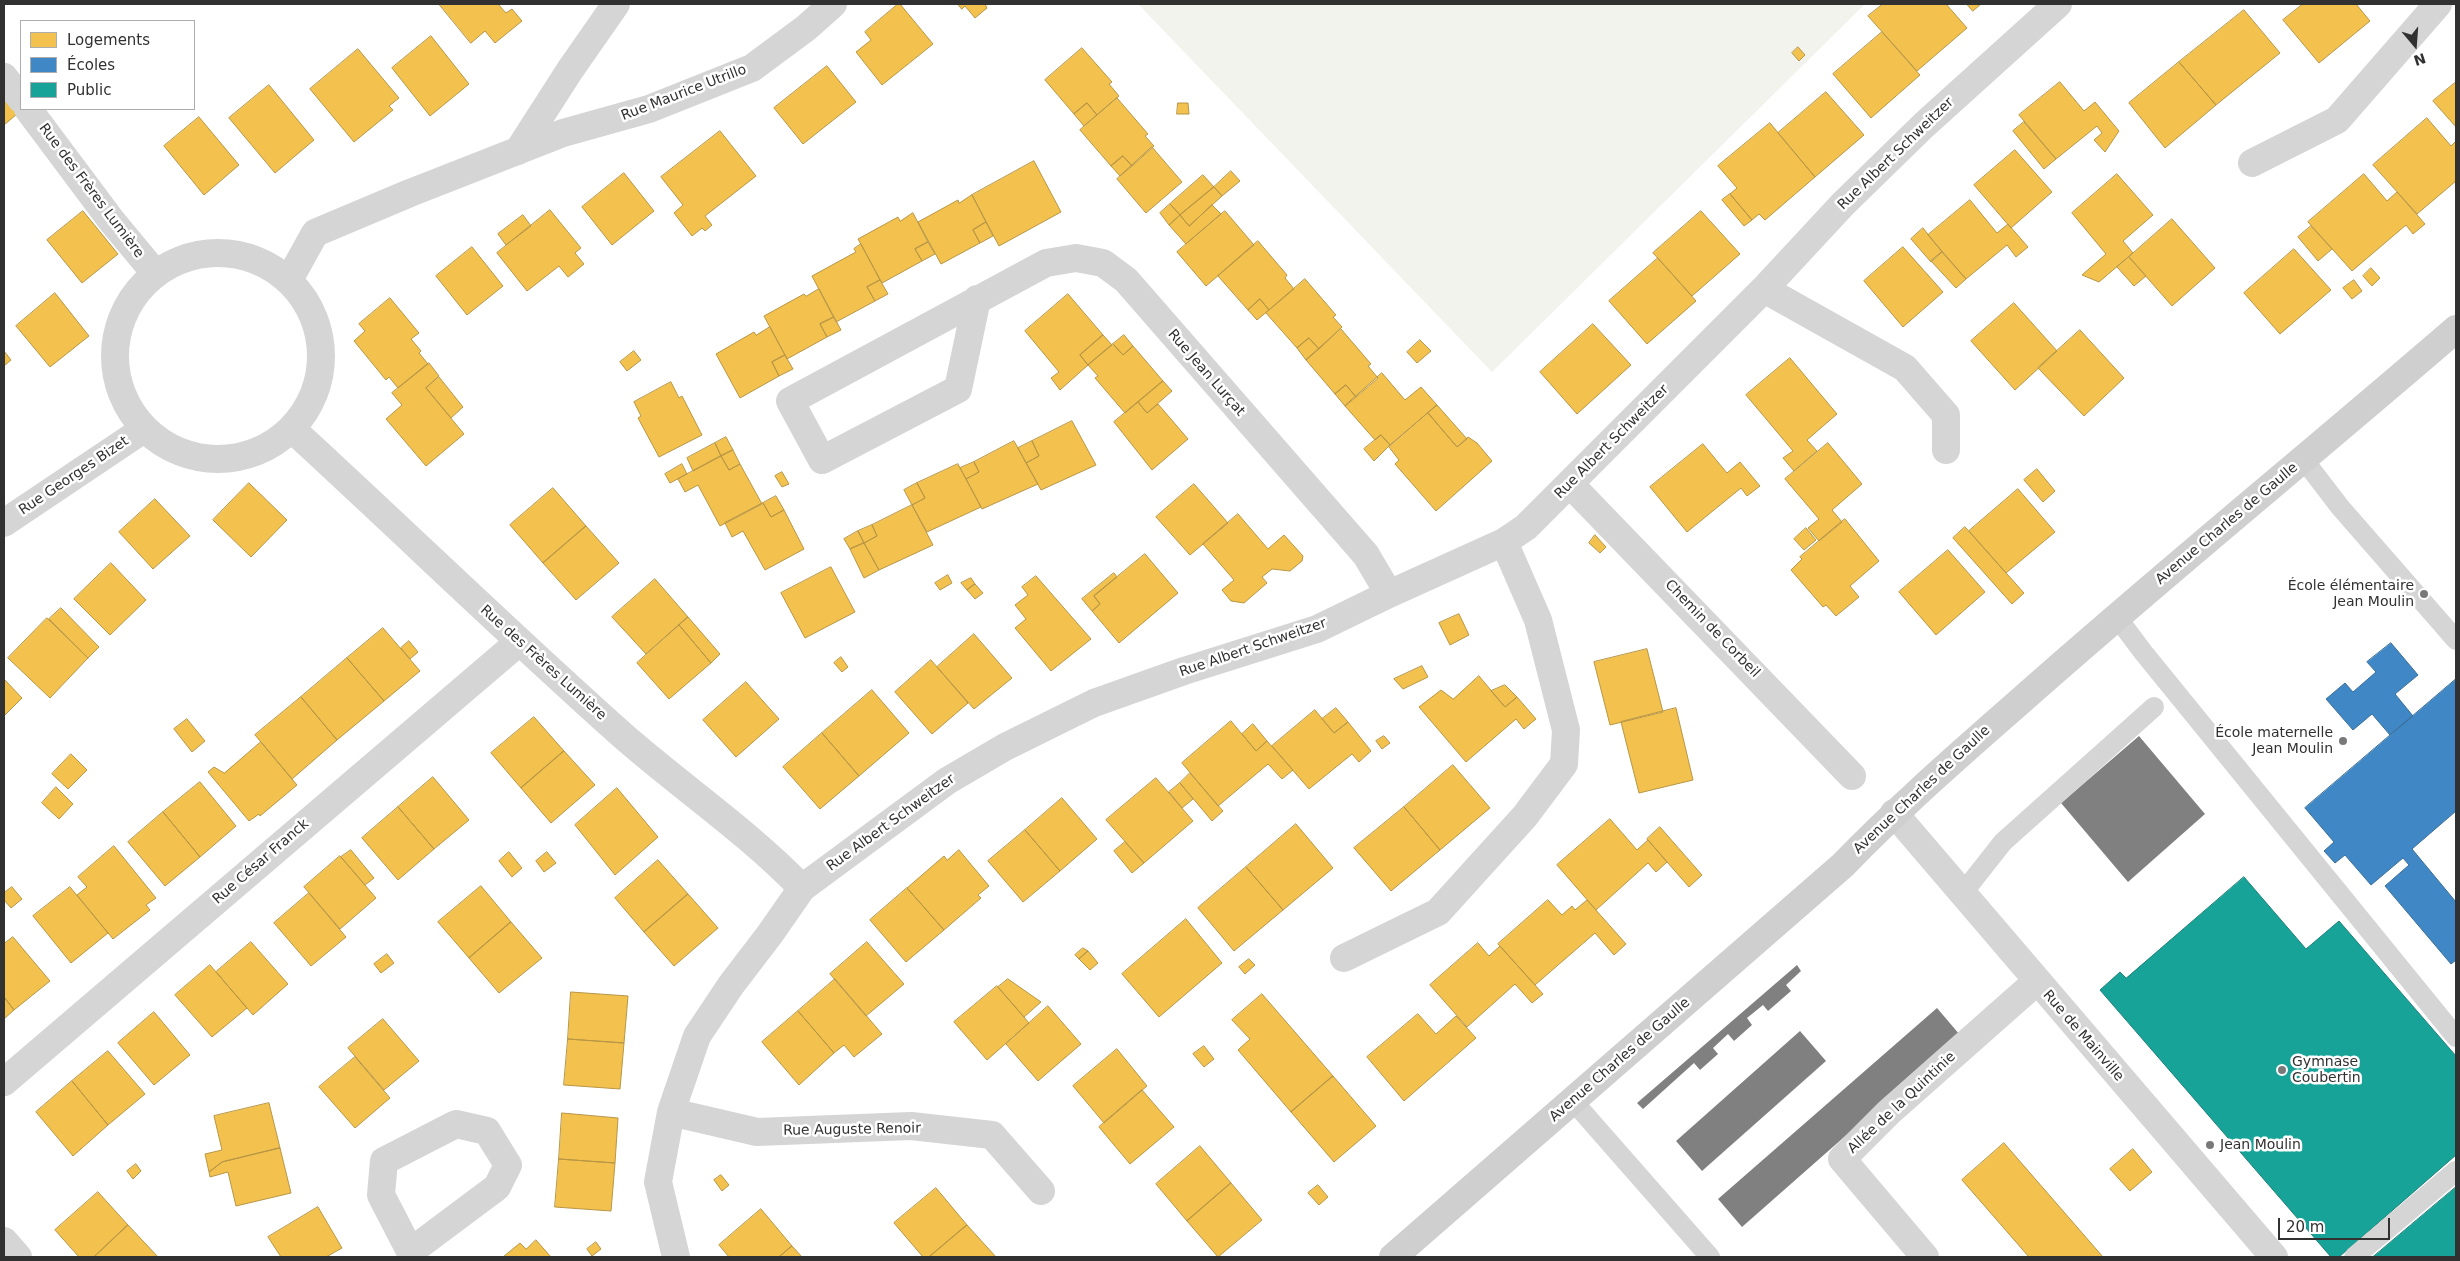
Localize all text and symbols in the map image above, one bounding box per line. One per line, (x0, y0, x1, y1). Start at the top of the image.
legend (20, 20, 195, 110)
north arrow (2390, 20, 2440, 70)
text: Logements (67, 31, 150, 49)
text: N (2412, 50, 2428, 69)
text: Écoles (67, 56, 115, 74)
street label: Rue Maurice Utrillo (619, 61, 749, 125)
text: Public (67, 81, 111, 99)
street label: Rue Albert Schweitzer (1835, 94, 1957, 214)
street label: Rue des Frères Lumière (35, 121, 147, 261)
street label: Rue Jean Lurçat (1164, 326, 1248, 420)
street label: Rue Albert Schweitzer (1552, 382, 1672, 502)
street label: Rue Georges Bizet (16, 433, 132, 519)
street label: Avenue Charles de Gaulle (2153, 460, 2301, 588)
street label: Chemin de Corbeil (1661, 577, 1763, 681)
place label: École élémentaire Jean Moulin (2288, 578, 2414, 610)
marker: École élémentaire Jean Moulin (2418, 588, 2430, 600)
street label: Rue des Frères Lumière (477, 602, 609, 724)
street label: Rue Albert Schweitzer (1177, 615, 1329, 681)
street label: Avenue Charles de Gaulle (1850, 722, 1994, 858)
place label: École maternelle Jean Moulin (2215, 725, 2333, 758)
marker: École maternelle Jean Moulin (2337, 735, 2349, 747)
street label: Rue Albert Schweitzer (824, 771, 958, 875)
street label: Rue César Franck (210, 816, 312, 908)
street label: Rue de Mainville (2039, 987, 2127, 1085)
street label: Avenue Charles de Gaulle (1546, 995, 1694, 1125)
street label: Allée de la Quintinie (1845, 1049, 1959, 1157)
place label: Gymnase Coubertin (2292, 1054, 2361, 1086)
marker: Gymnase Coubertin (2276, 1064, 2288, 1076)
street label: Rue Auguste Renoir (783, 1120, 921, 1140)
place label: Jean Moulin (2220, 1137, 2301, 1153)
marker: Jean Moulin (2204, 1139, 2216, 1151)
scale bar (2280, 1208, 2392, 1240)
text: 20 m (2286, 1218, 2324, 1236)

